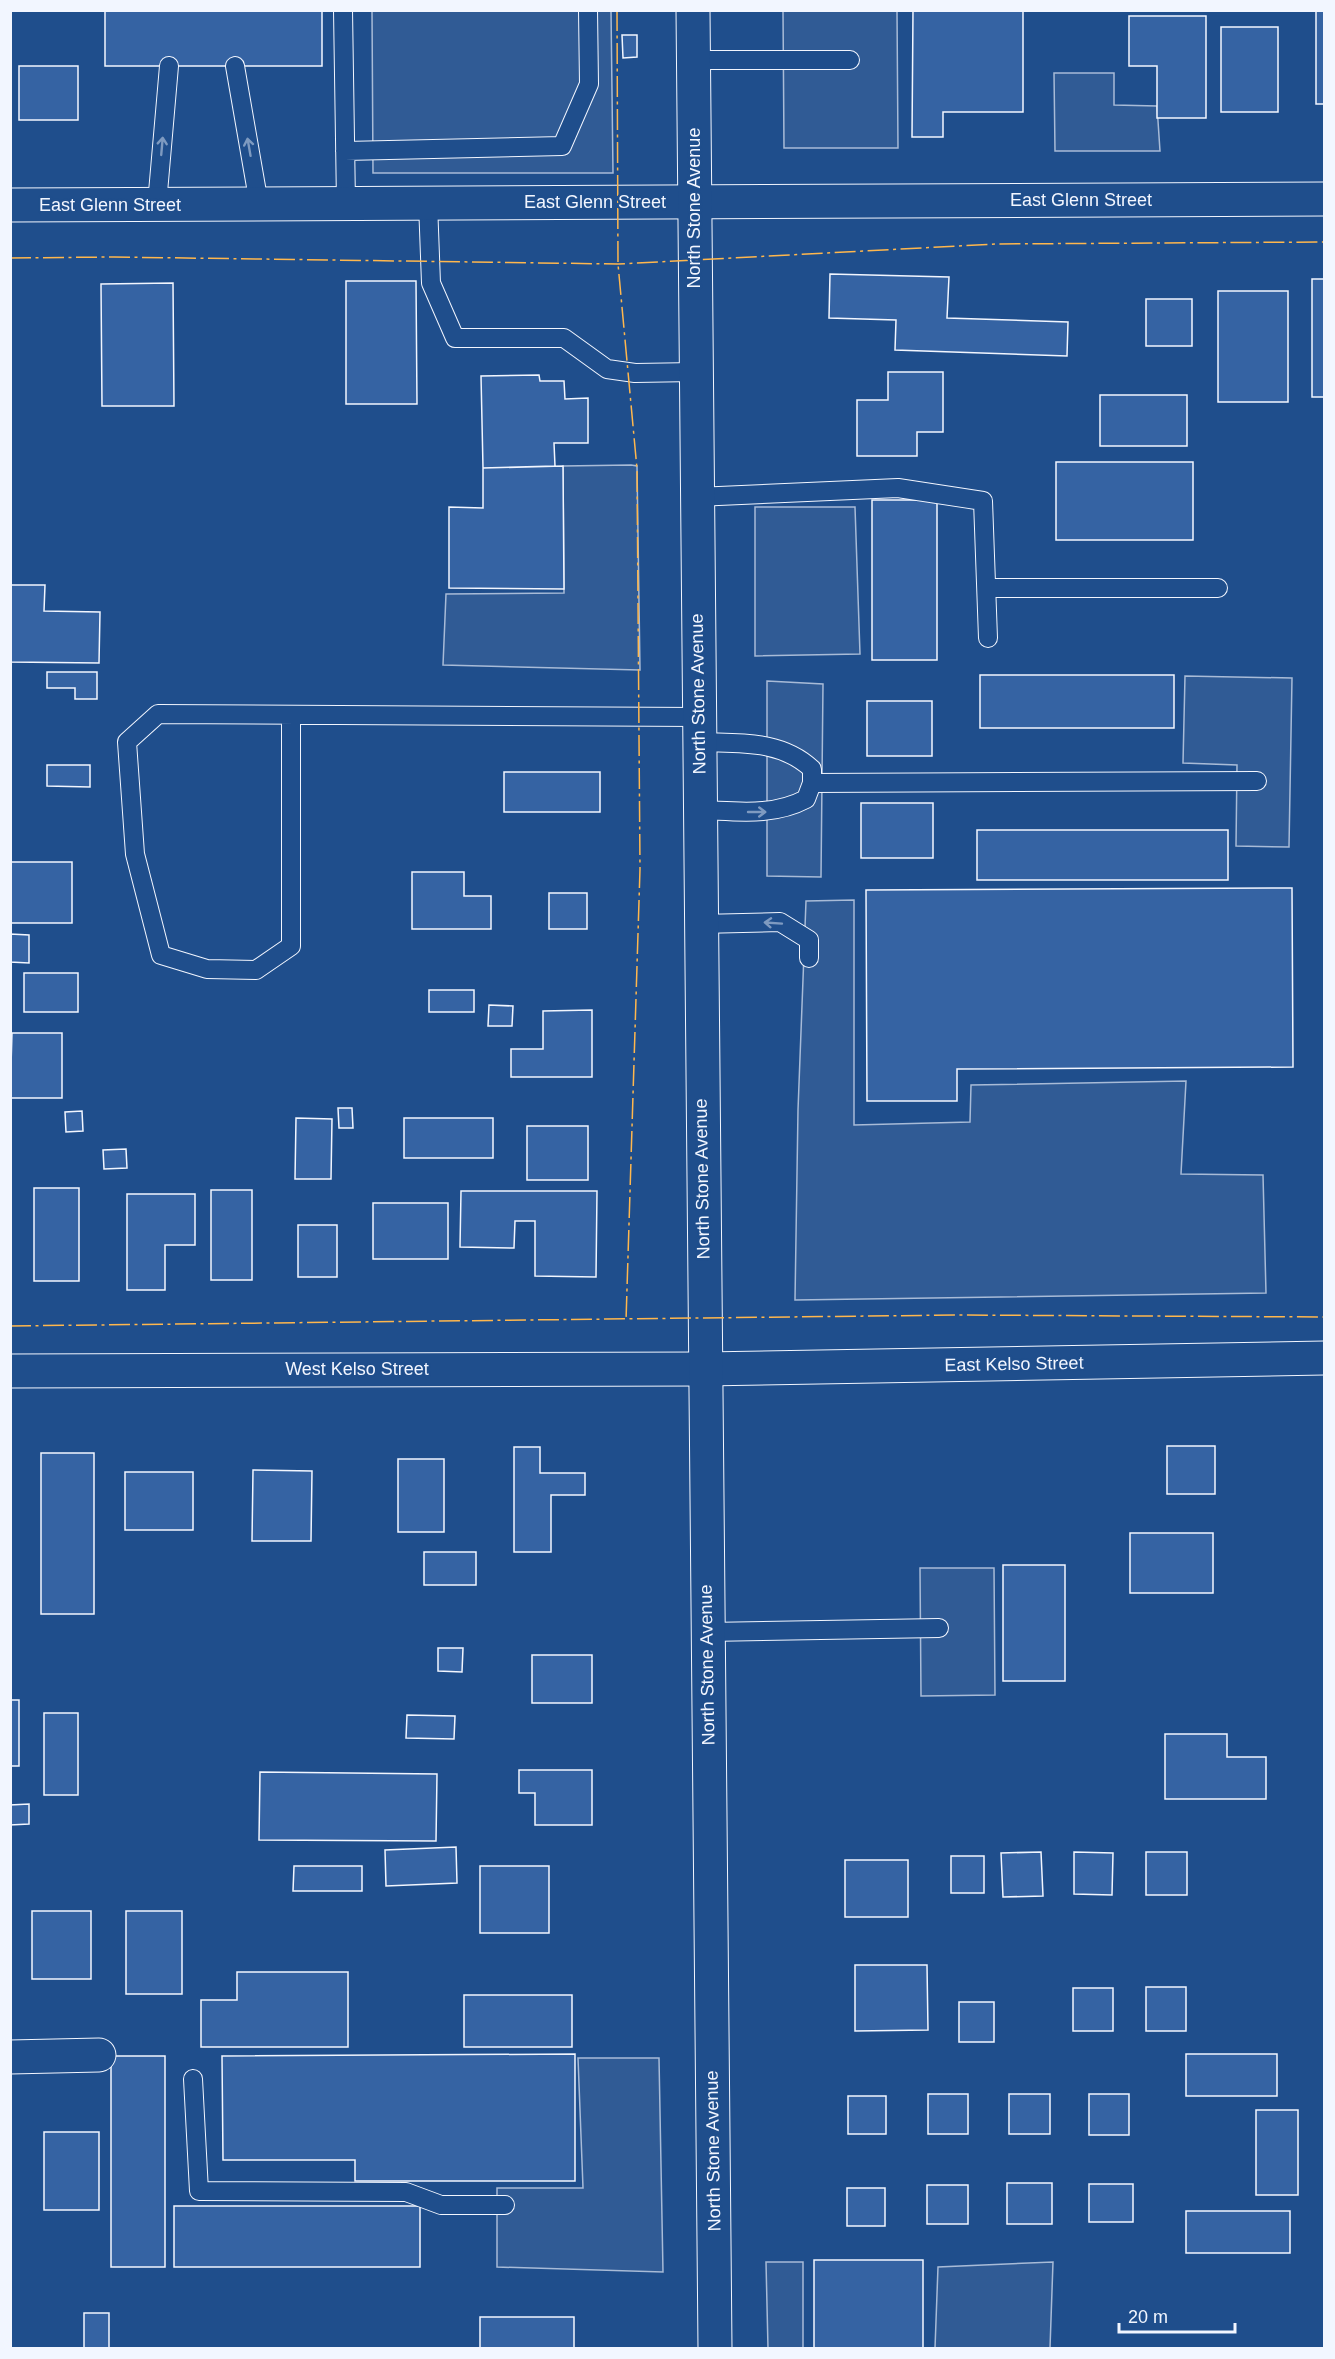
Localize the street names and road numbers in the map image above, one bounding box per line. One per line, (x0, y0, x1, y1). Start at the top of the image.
street label: North Stone Avenue (684, 128, 704, 288)
street label: East Glenn Street (1010, 190, 1152, 210)
street label: East Glenn Street (524, 192, 666, 212)
street label: East Glenn Street (39, 195, 181, 215)
street label: North Stone Avenue (687, 613, 709, 775)
street label: North Stone Avenue (691, 1098, 713, 1260)
street label: East Kelso Street (944, 1353, 1084, 1375)
street label: West Kelso Street (285, 1359, 429, 1379)
street label: North Stone Avenue (696, 1584, 718, 1746)
street label: North Stone Avenue (702, 2070, 724, 2232)

